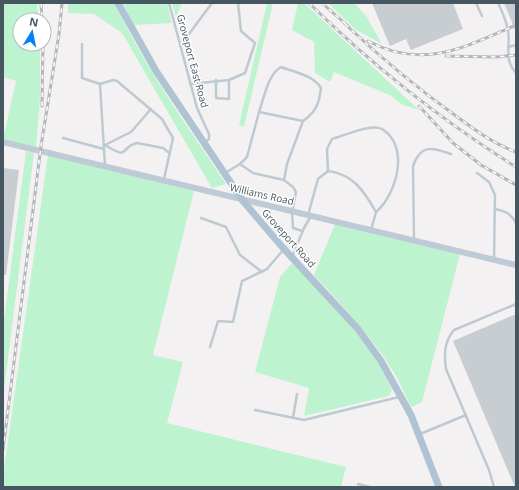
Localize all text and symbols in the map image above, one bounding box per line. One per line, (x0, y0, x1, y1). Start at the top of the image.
north arrow (12, 12, 52, 52)
text: N (28, 13, 40, 30)
street label: Groveport East Road (174, 13, 212, 109)
street label: Williams Road (229, 180, 295, 208)
street label: Groveport Road (259, 206, 319, 270)

